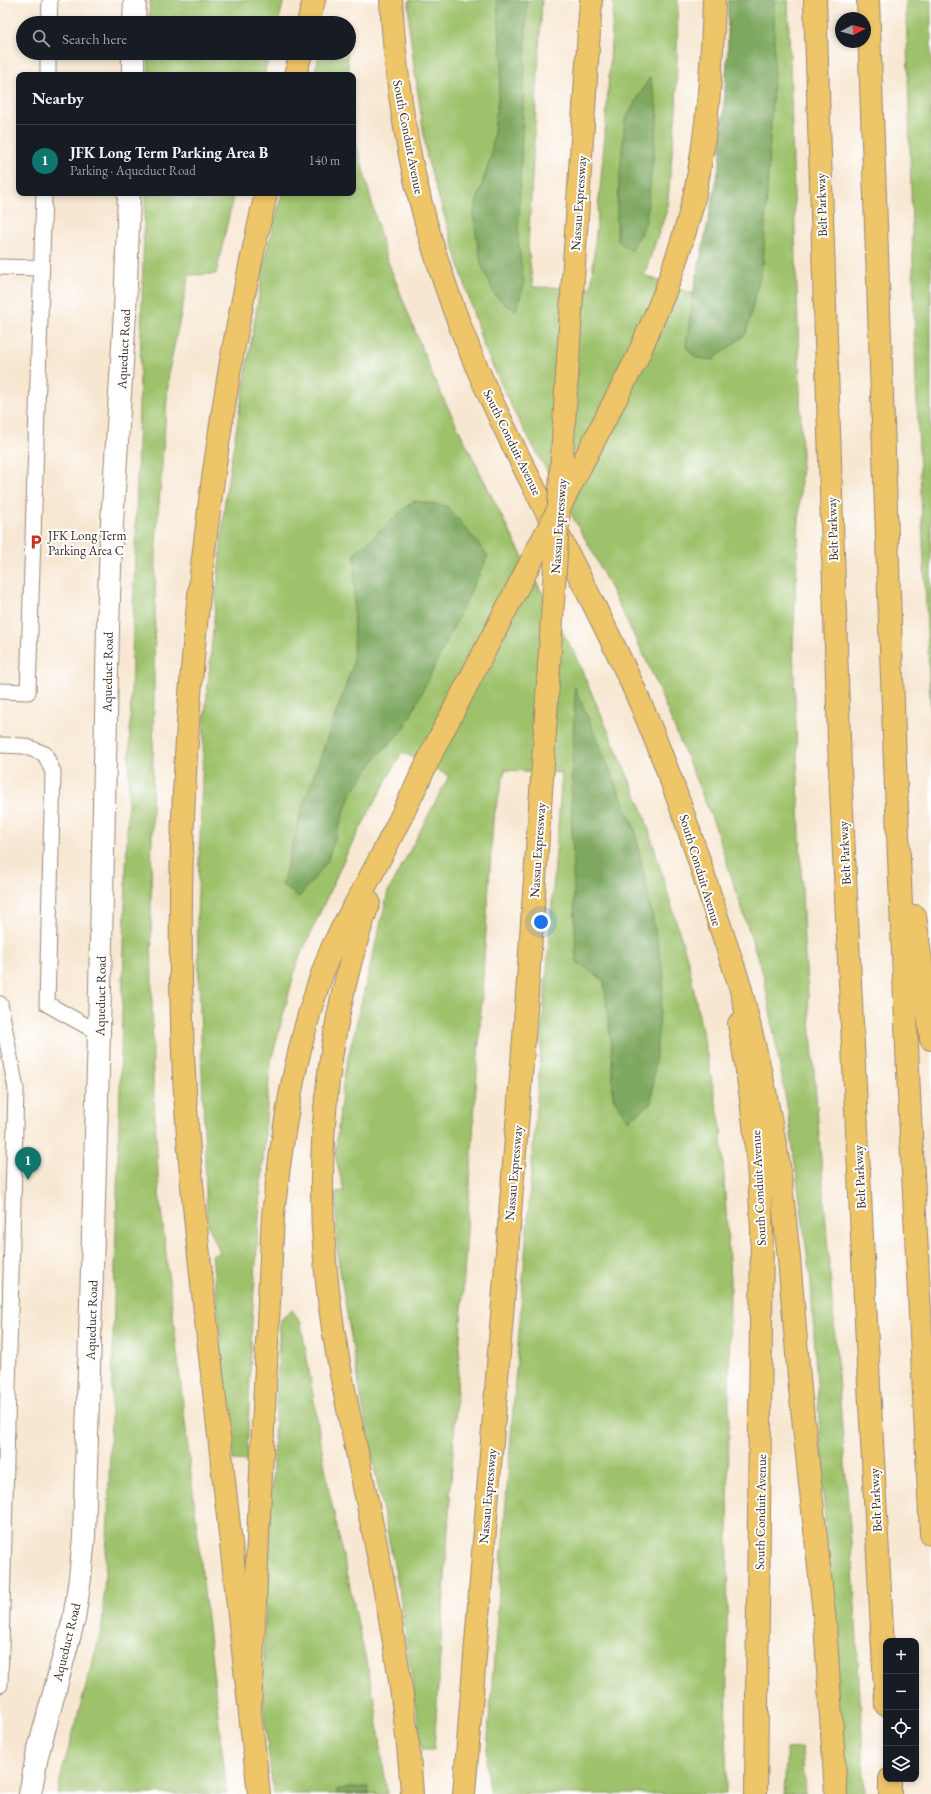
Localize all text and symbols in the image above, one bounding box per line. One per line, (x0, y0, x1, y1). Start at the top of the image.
north arrow (835, 12, 871, 48)
search box (16, 16, 356, 60)
icon: search (30, 27, 52, 49)
text: Search here (62, 29, 127, 48)
street label: South Conduit Avenue (389, 79, 428, 196)
text: Nearby (32, 87, 84, 109)
text: JFK Long Term Parking Area B (70, 143, 268, 162)
text: 1 (42, 152, 48, 169)
text: 140 m (309, 152, 340, 169)
street label: Nassau Expressway (567, 155, 590, 251)
text: Parking · Aqueduct Road (70, 162, 196, 179)
street label: Belt Parkway (812, 172, 831, 237)
street label: Aqueduct Road (113, 308, 134, 391)
street label: South Conduit Avenue (480, 386, 546, 498)
street label: Nassau Expressway (547, 478, 570, 574)
street label: Belt Parkway (823, 496, 842, 561)
place label: JFK Long Term Parking Area C (47, 527, 127, 559)
parking icon: JFK Long Term Parking Area C (27, 533, 45, 551)
street label: Aqueduct Road (98, 631, 117, 713)
street label: Nassau Expressway (526, 802, 549, 898)
street label: South Conduit Avenue (675, 812, 726, 928)
street label: Belt Parkway (834, 820, 855, 885)
your location (531, 912, 551, 932)
street label: Aqueduct Road (91, 955, 110, 1037)
street label: Nassau Expressway (501, 1124, 526, 1221)
street label: South Conduit Avenue (747, 1130, 770, 1246)
street label: Belt Parkway (849, 1144, 870, 1209)
pin: 1 (15, 1147, 41, 1180)
street label: Aqueduct Road (82, 1279, 101, 1361)
street label: Nassau Expressway (475, 1447, 500, 1544)
street label: South Conduit Avenue (751, 1454, 770, 1570)
street label: Belt Parkway (865, 1467, 886, 1532)
street label: Aqueduct Road (48, 1601, 85, 1684)
map controls (883, 1638, 919, 1782)
button: + (883, 1638, 919, 1674)
button: − (883, 1674, 919, 1710)
button: locate (883, 1710, 919, 1746)
button: layers (883, 1746, 919, 1782)

